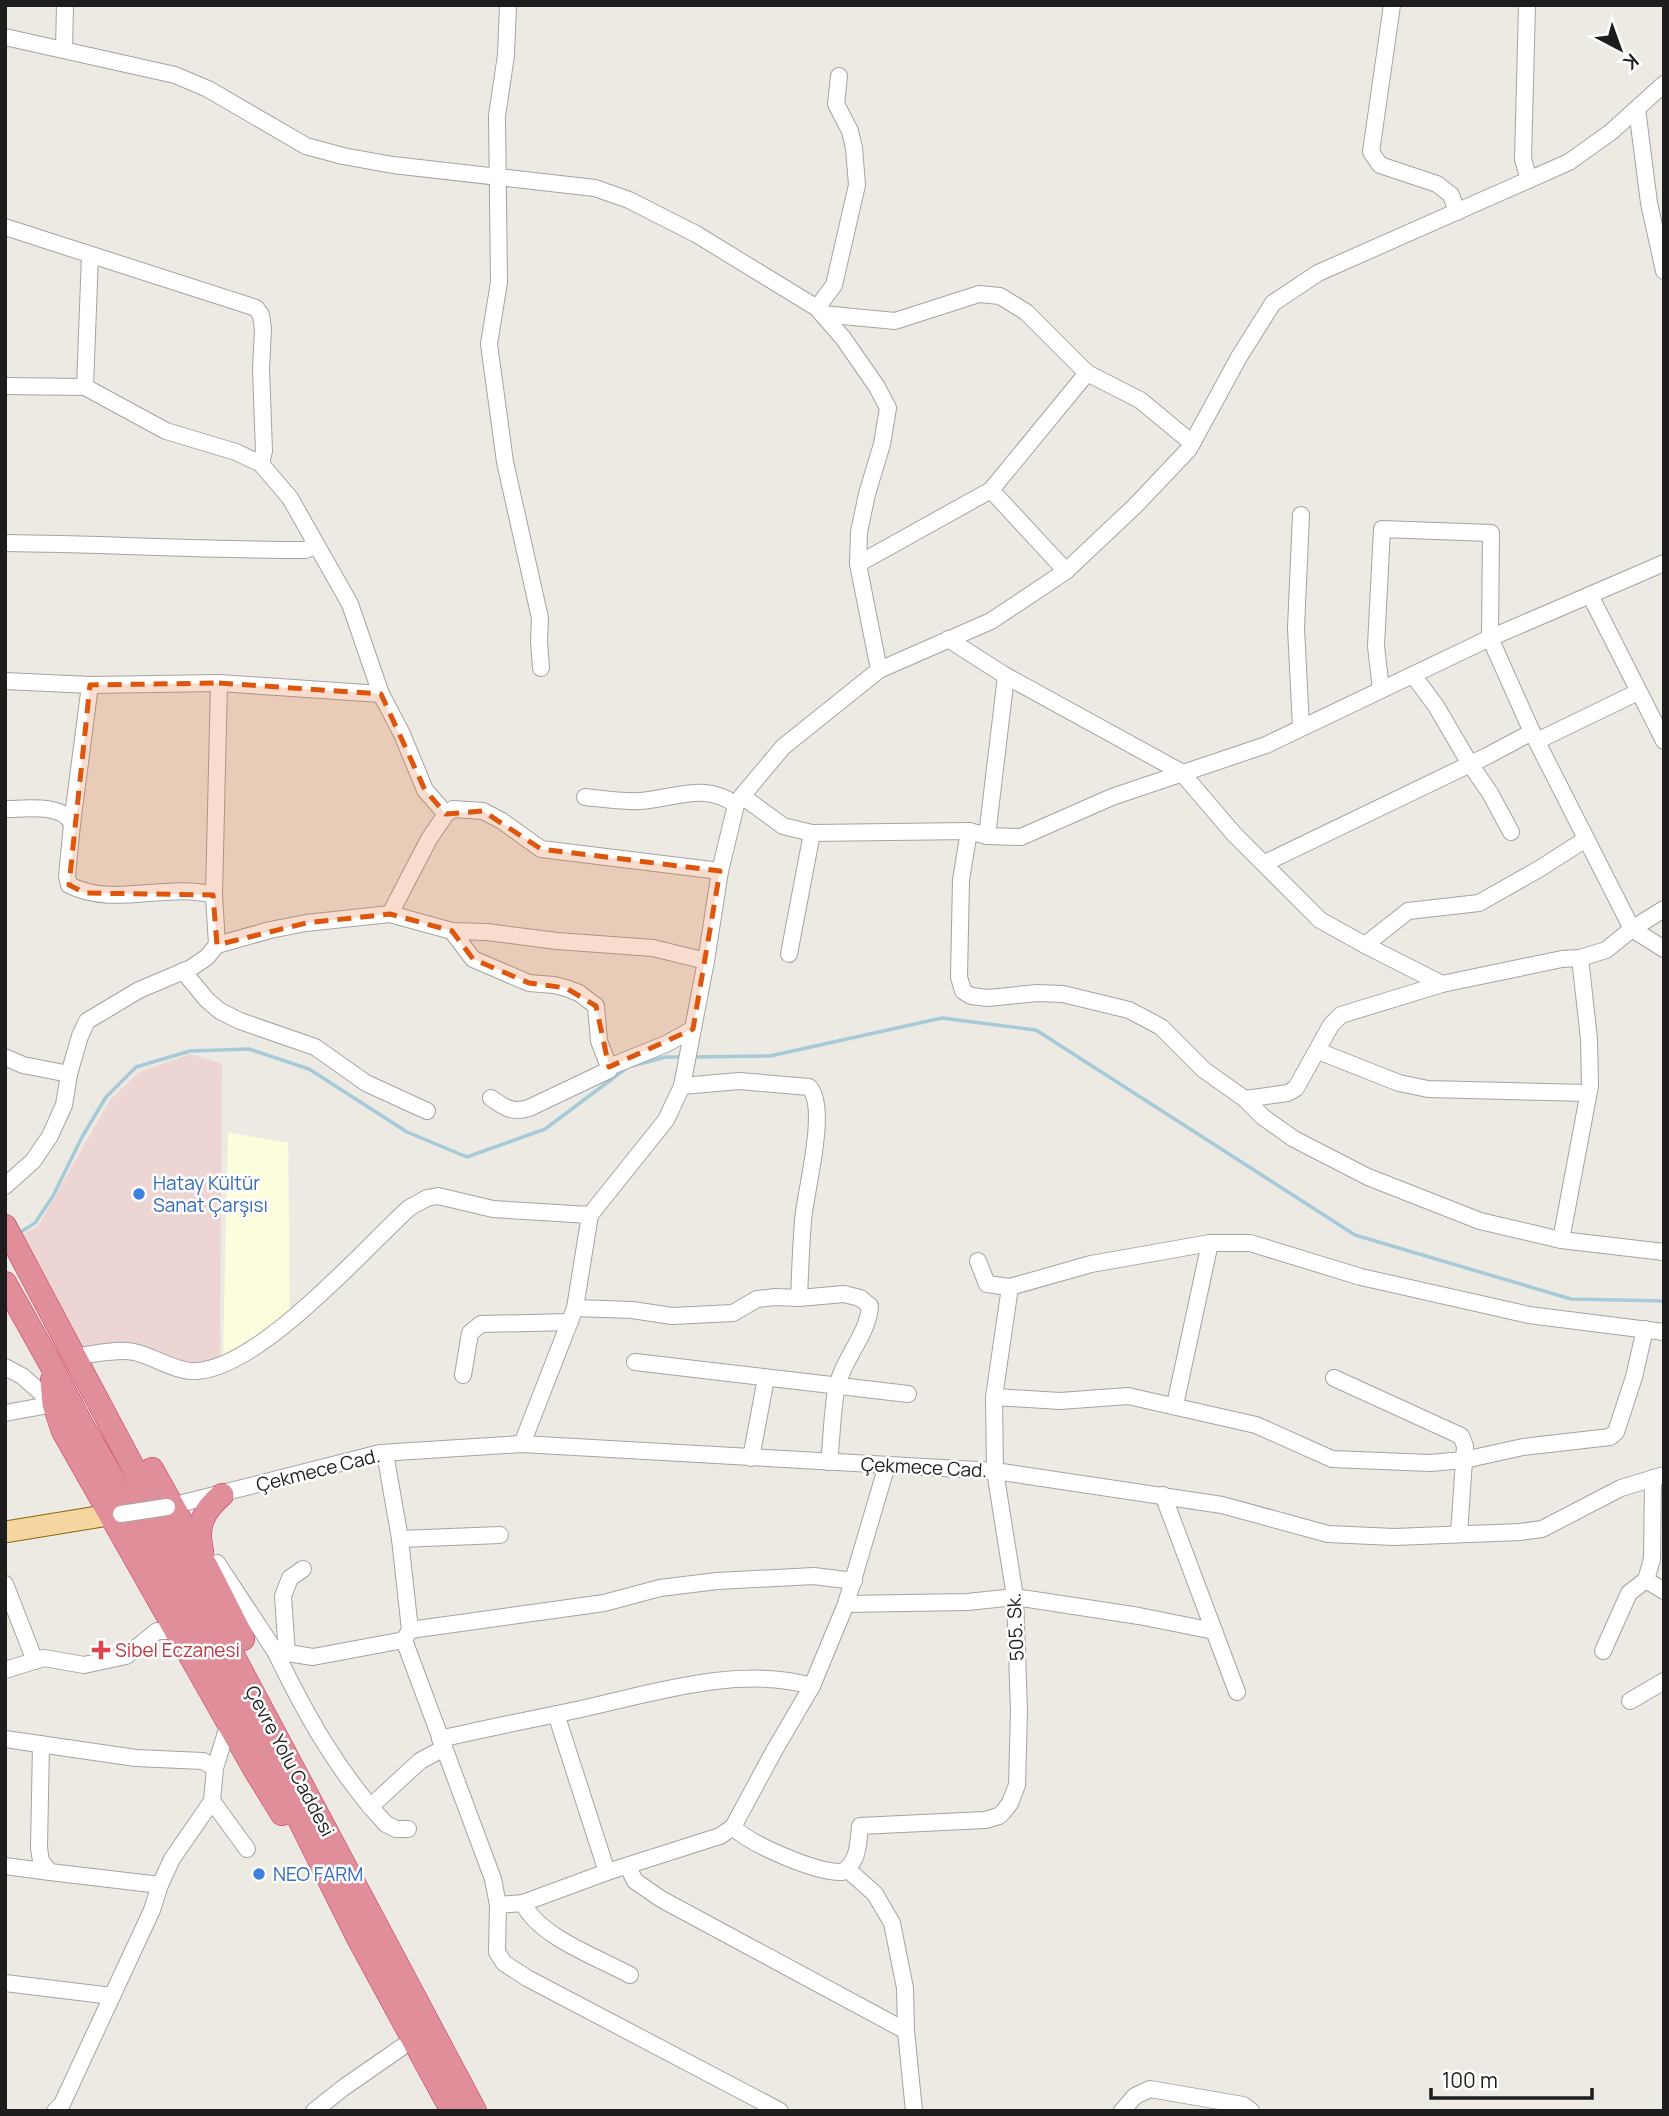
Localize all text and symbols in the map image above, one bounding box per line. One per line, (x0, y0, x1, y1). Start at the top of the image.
north arrow (1585, 14, 1655, 84)
text: K (1617, 48, 1644, 76)
place label: Hatay Kültür Sanat Çarşısı (153, 1170, 268, 1218)
marker: Hatay Kültür Sanat Çarşısı (131, 1186, 147, 1202)
street label: Çekmece Cad. (253, 1442, 383, 1498)
street label: Çekmece Cad. (860, 1451, 988, 1483)
street label: 505. Sk. (1000, 1592, 1030, 1662)
place label: Sibel Eczanesi (115, 1637, 240, 1663)
marker: Sibel Eczanesi (93, 1642, 109, 1658)
street label: Çevre Yolu Caddesi (239, 1681, 341, 1841)
place label: NEO FARM (273, 1861, 363, 1887)
marker: NEO FARM (251, 1866, 267, 1882)
scale bar (1431, 2056, 1592, 2100)
text: 100 m (1442, 2066, 1498, 2094)

